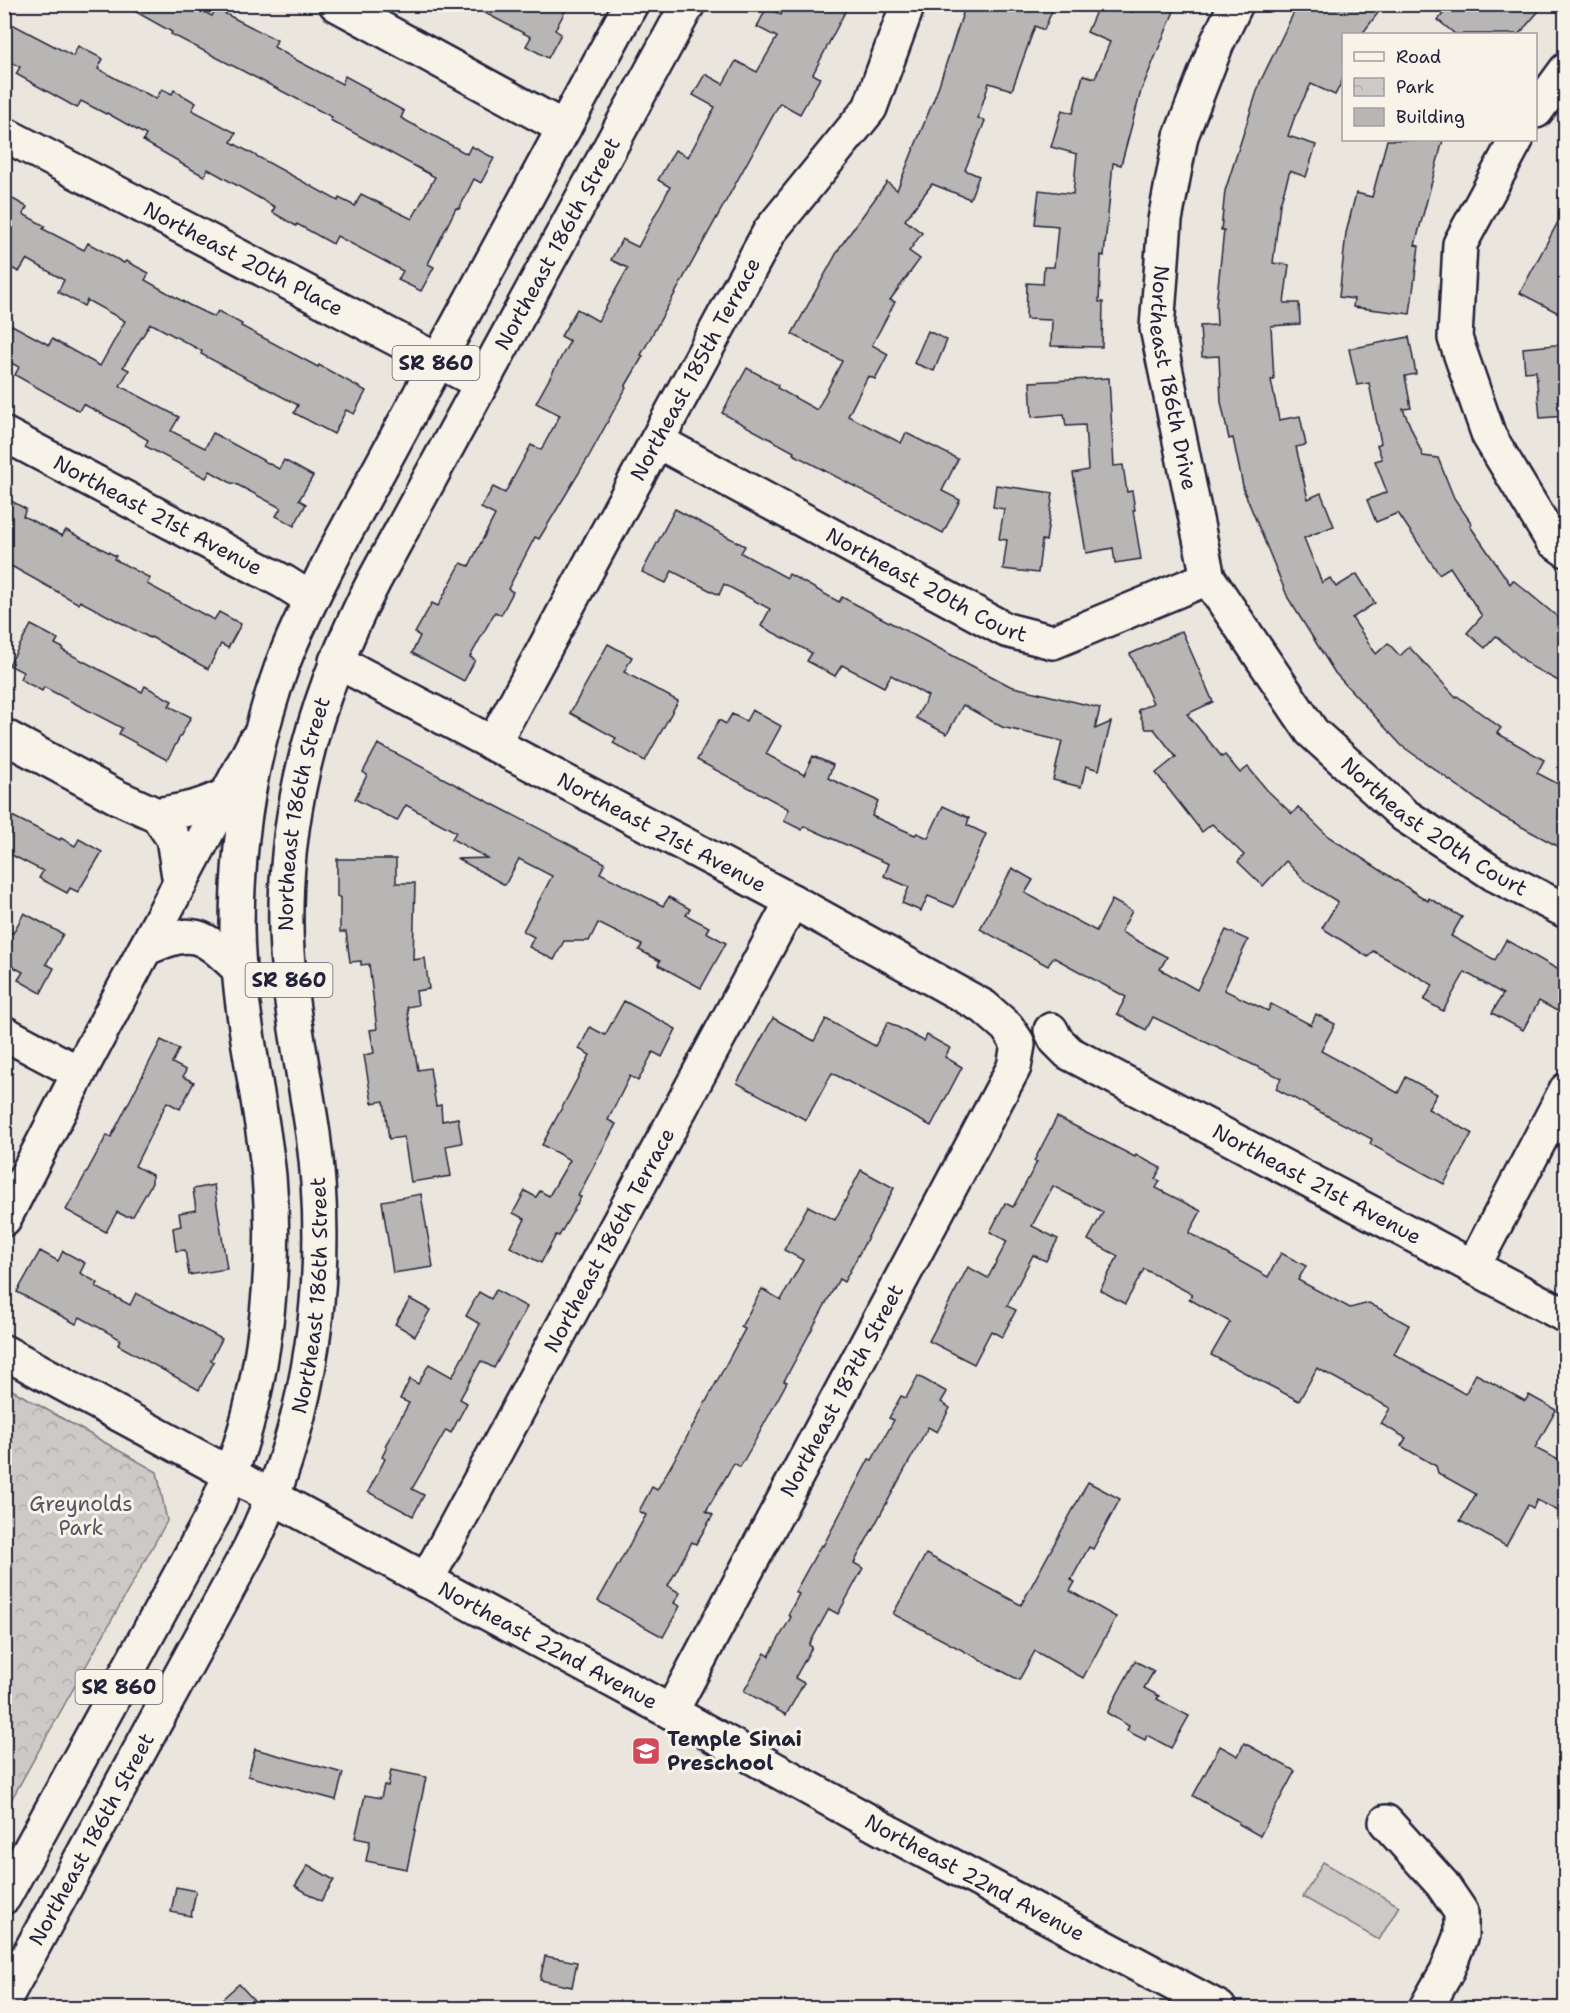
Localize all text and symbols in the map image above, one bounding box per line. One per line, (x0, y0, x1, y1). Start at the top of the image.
legend (1342, 33, 1537, 141)
text: Road (1396, 45, 1441, 69)
text: Park (1396, 75, 1435, 99)
text: Building (1396, 105, 1465, 129)
street label: Northeast 186th Street (488, 132, 627, 355)
street label: Northeast 20th Place (139, 195, 348, 323)
street label: Northeast 185th Terrace (624, 253, 767, 486)
street label: Northeast 186th Drive (1143, 264, 1204, 493)
road number: SR 860 (392, 346, 480, 380)
street label: Northeast 21st Avenue (49, 449, 267, 582)
street label: Northeast 20th Court (821, 521, 1030, 649)
street label: Northeast 186th Street (272, 693, 337, 932)
street label: Northeast 20th Court (1335, 751, 1532, 903)
street label: Northeast 21st Avenue (552, 766, 771, 899)
road number: SR 860 (246, 963, 332, 997)
street label: Northeast 21st Avenue (1208, 1117, 1426, 1251)
street label: Northeast 186th Terrace (538, 1123, 681, 1357)
street label: Northeast 186th Street (285, 1176, 334, 1417)
street label: Northeast 187th Street (774, 1279, 910, 1502)
park label: Greynolds Park (29, 1490, 133, 1542)
street label: Northeast 22nd Avenue (433, 1575, 662, 1716)
road number: SR 860 (76, 1670, 162, 1704)
place label: Temple Sinai Preschool (667, 1725, 802, 1777)
street label: Northeast 186th Street (22, 1728, 161, 1951)
school or university icon: Temple Sinai Preschool (630, 1735, 662, 1767)
street label: Northeast 22nd Avenue (860, 1808, 1090, 1948)

